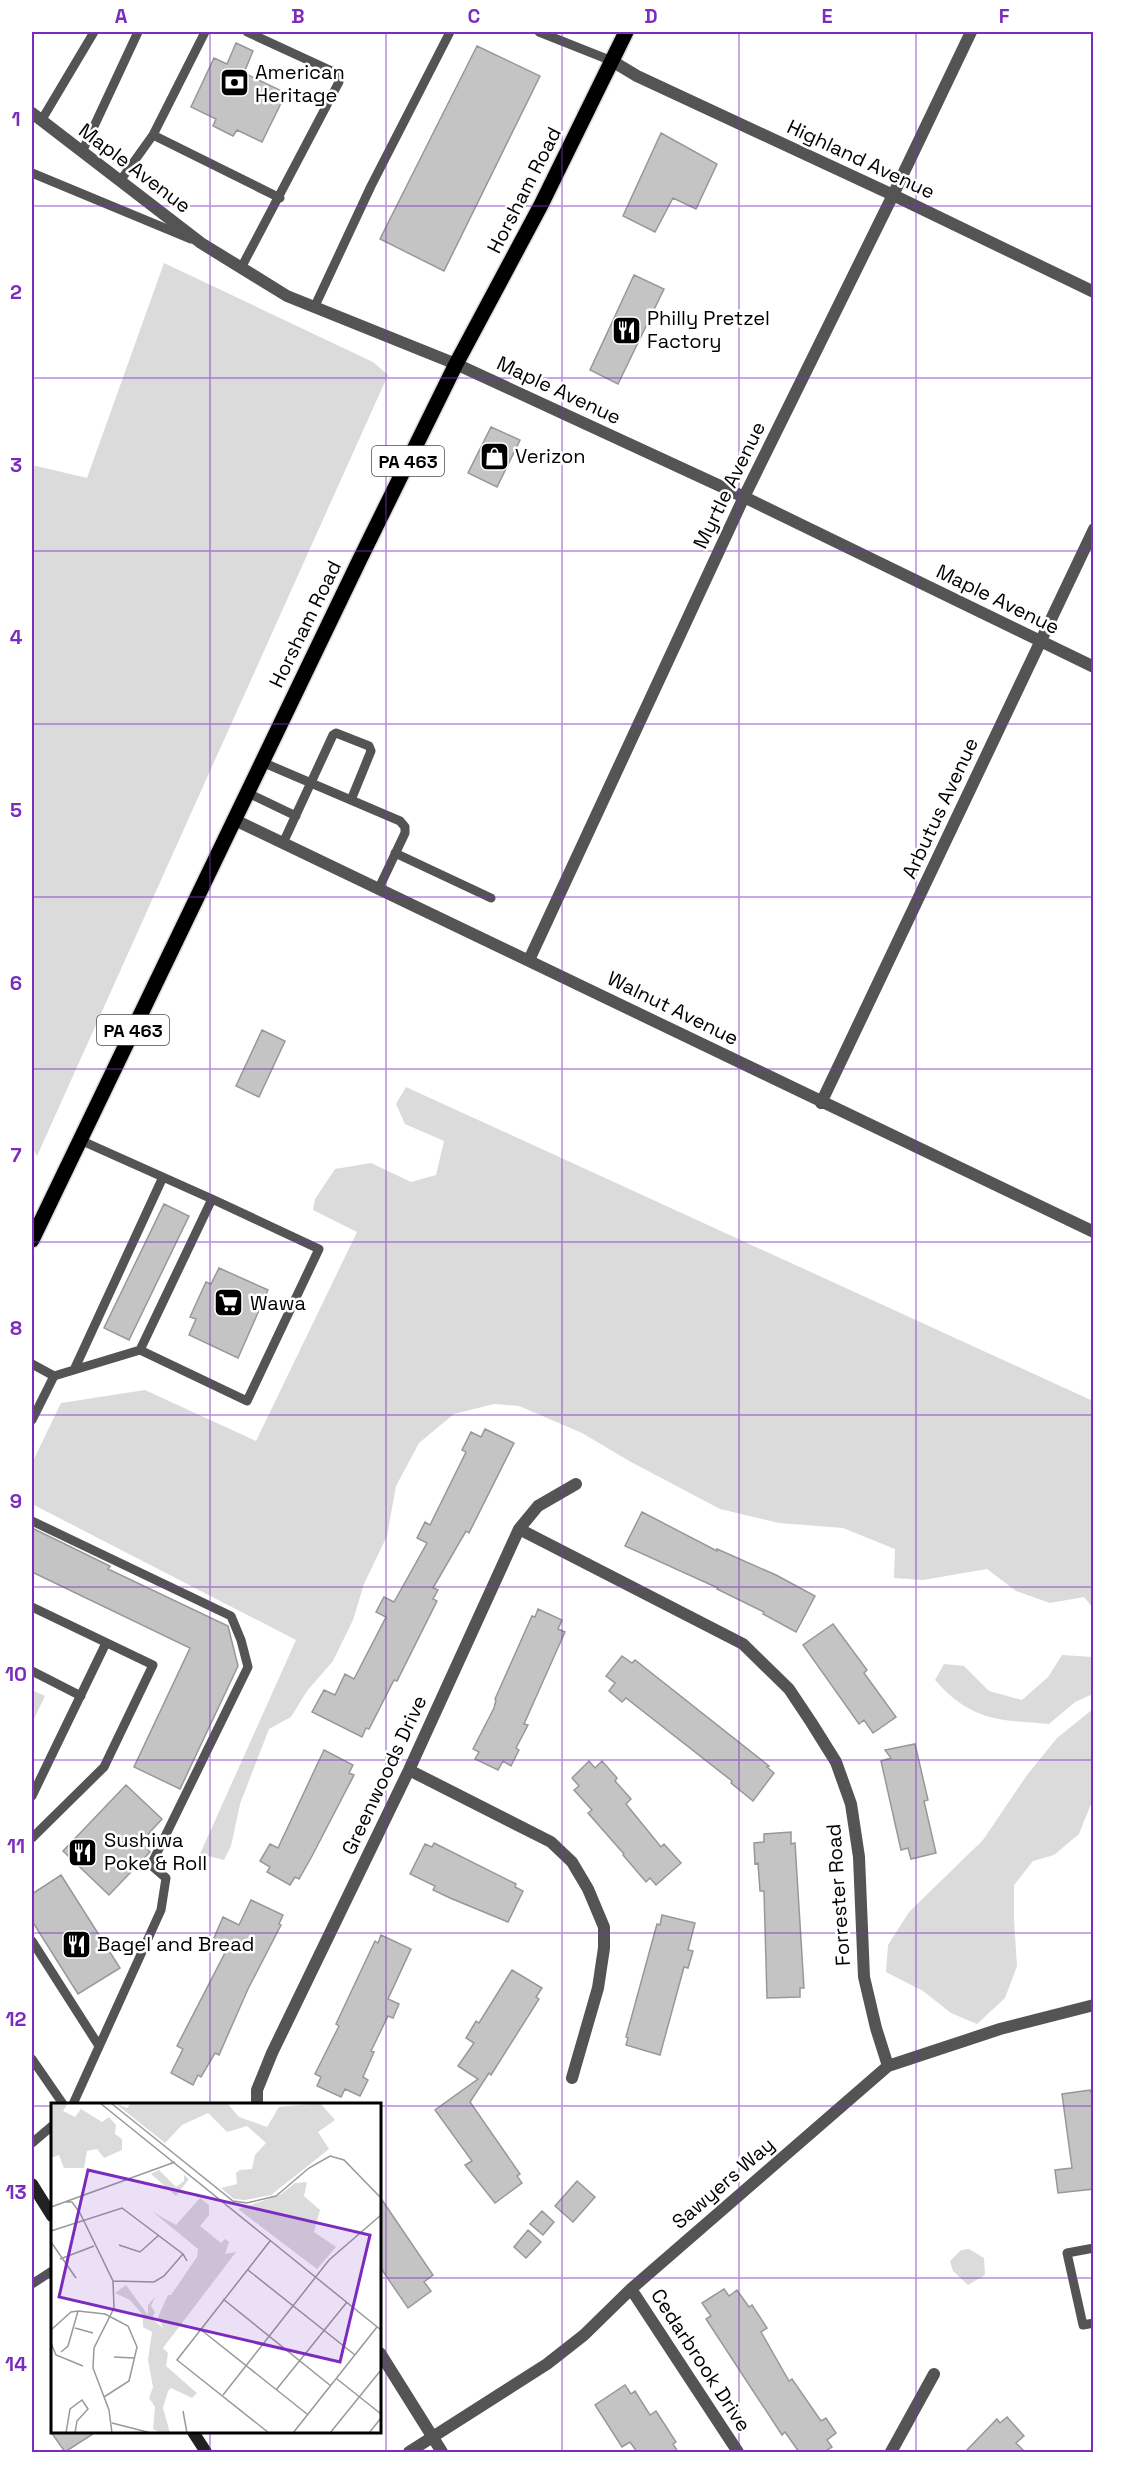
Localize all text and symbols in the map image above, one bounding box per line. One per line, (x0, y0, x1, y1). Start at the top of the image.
text: A (115, 3, 128, 29)
text: B (291, 3, 305, 29)
text: C (468, 3, 481, 29)
text: D (644, 3, 658, 29)
text: E (821, 3, 833, 29)
text: F (999, 3, 1010, 29)
place label: American Heritage (255, 59, 345, 108)
bank icon: American Heritage (218, 67, 250, 99)
text: 1 (11, 106, 21, 132)
street label: Highland Avenue (783, 113, 939, 205)
street label: Maple Avenue (74, 117, 196, 219)
street label: Horsham Road (481, 122, 567, 258)
text: 2 (10, 279, 22, 305)
place label: Philly Pretzel Factory (647, 305, 770, 354)
restaurant icon: Philly Pretzel Factory (610, 314, 642, 346)
street label: Maple Avenue (493, 350, 625, 430)
street label: Myrtle Avenue (687, 417, 771, 553)
shop icon: Verizon (478, 440, 510, 472)
place label: Verizon (515, 443, 586, 469)
road number: PA 463 (372, 446, 444, 476)
text: 3 (10, 452, 22, 478)
street label: Horsham Road (263, 556, 347, 692)
street label: Maple Avenue (932, 558, 1064, 640)
text: 4 (10, 624, 23, 650)
street label: Arbutus Avenue (896, 733, 984, 883)
text: 5 (10, 797, 22, 823)
street label: Walnut Avenue (603, 965, 743, 1051)
text: 6 (10, 970, 22, 996)
road number: PA 463 (97, 1015, 169, 1045)
text: 7 (10, 1142, 22, 1168)
supermarket icon: Wawa (213, 1287, 245, 1319)
place label: Wawa (250, 1290, 306, 1316)
text: 8 (10, 1315, 22, 1341)
text: 9 (10, 1488, 22, 1514)
text: 10 (5, 1661, 27, 1687)
street label: Greenwoods Drive (336, 1691, 432, 1859)
street label: Forrester Road (820, 1823, 856, 1967)
place label: Sushiwa Poke & Roll (104, 1827, 207, 1876)
text: 11 (7, 1833, 25, 1859)
restaurant icon: Sushiwa Poke & Roll (67, 1836, 99, 1868)
restaurant icon: Bagel and Bread (60, 1928, 92, 1960)
place label: Bagel and Bread (97, 1931, 254, 1957)
text: 12 (6, 2006, 27, 2032)
inset map (51, 2103, 381, 2433)
street label: Sawyers Way (666, 2131, 780, 2235)
text: 13 (5, 2179, 27, 2205)
street label: Cedarbrook Drive (645, 2284, 757, 2436)
text: 14 (5, 2351, 27, 2377)

